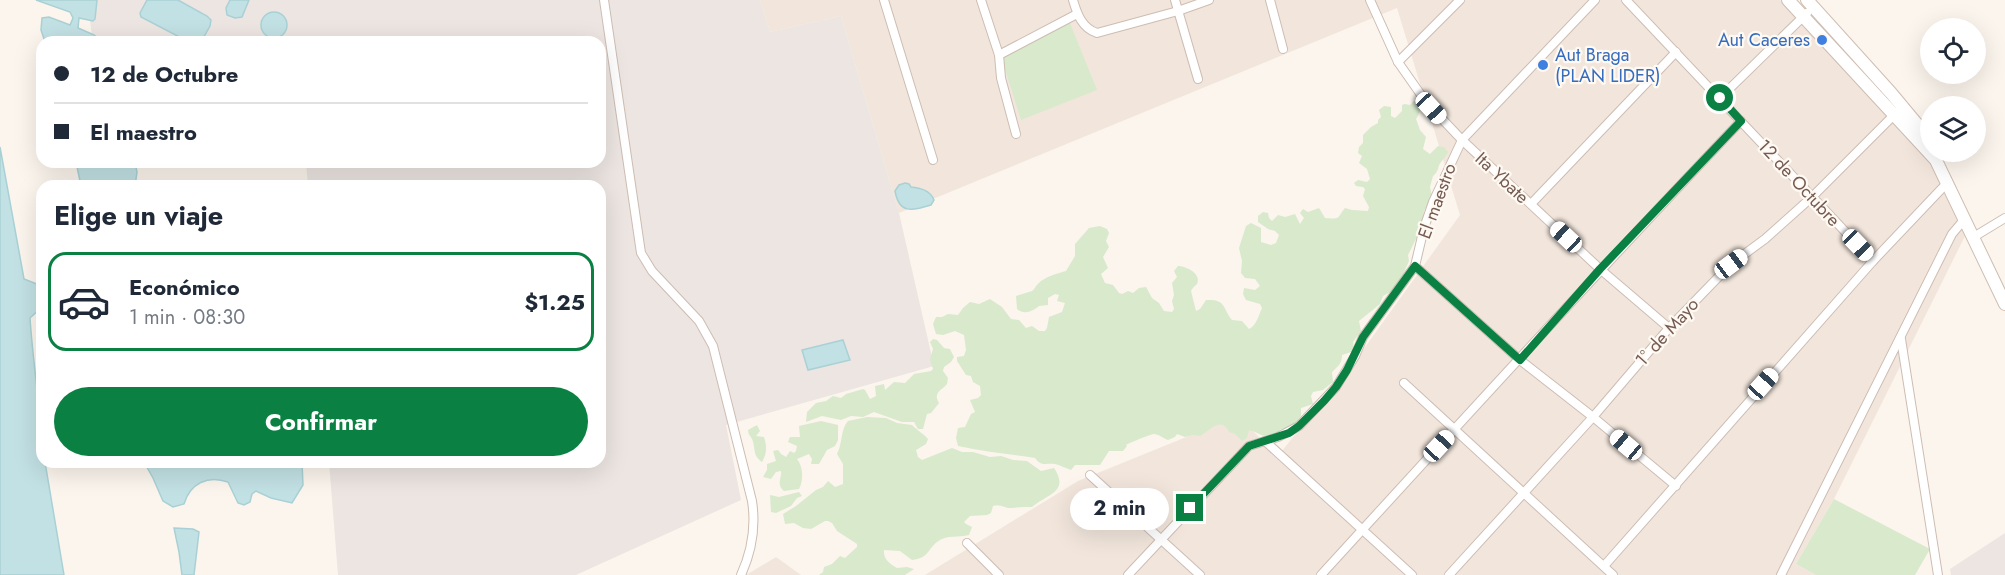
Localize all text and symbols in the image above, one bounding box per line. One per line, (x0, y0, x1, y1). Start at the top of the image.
map controls (1920, 18, 1986, 162)
button: locate (1920, 18, 1986, 84)
place label: Aut Caceres (1718, 27, 1810, 53)
marker: Aut Caceres (1815, 33, 1829, 47)
place label: Aut Braga (PLAN LIDER) (1555, 42, 1661, 89)
text: 12 de Octubre (90, 58, 238, 90)
marker: Aut Braga (PLAN LIDER) (1536, 58, 1550, 72)
route start (1706, 84, 1733, 111)
car (1412, 89, 1450, 127)
button: layers (1920, 96, 1986, 162)
text: El maestro (90, 116, 197, 148)
street label: 12 de Octubre (1752, 134, 1846, 232)
street label: Ita Ybate (1469, 146, 1535, 210)
street label: El maestro (1411, 159, 1463, 242)
text: Elige un viaje (54, 196, 223, 235)
car (1547, 218, 1585, 256)
car (1839, 226, 1877, 264)
car (1711, 246, 1751, 282)
text: Económico (129, 271, 240, 303)
icon: car (57, 275, 111, 329)
text: $1.25 (524, 286, 585, 318)
street label: 1° de Mayo (1629, 292, 1705, 372)
text: 1 min · 08:30 (129, 303, 245, 332)
car (1744, 365, 1782, 403)
button: Confirmar (54, 387, 588, 456)
car (1420, 427, 1458, 465)
car (1606, 427, 1646, 463)
callout: 2 min (1070, 487, 1169, 529)
text: 2 min (1093, 494, 1146, 523)
route end (1176, 494, 1203, 521)

